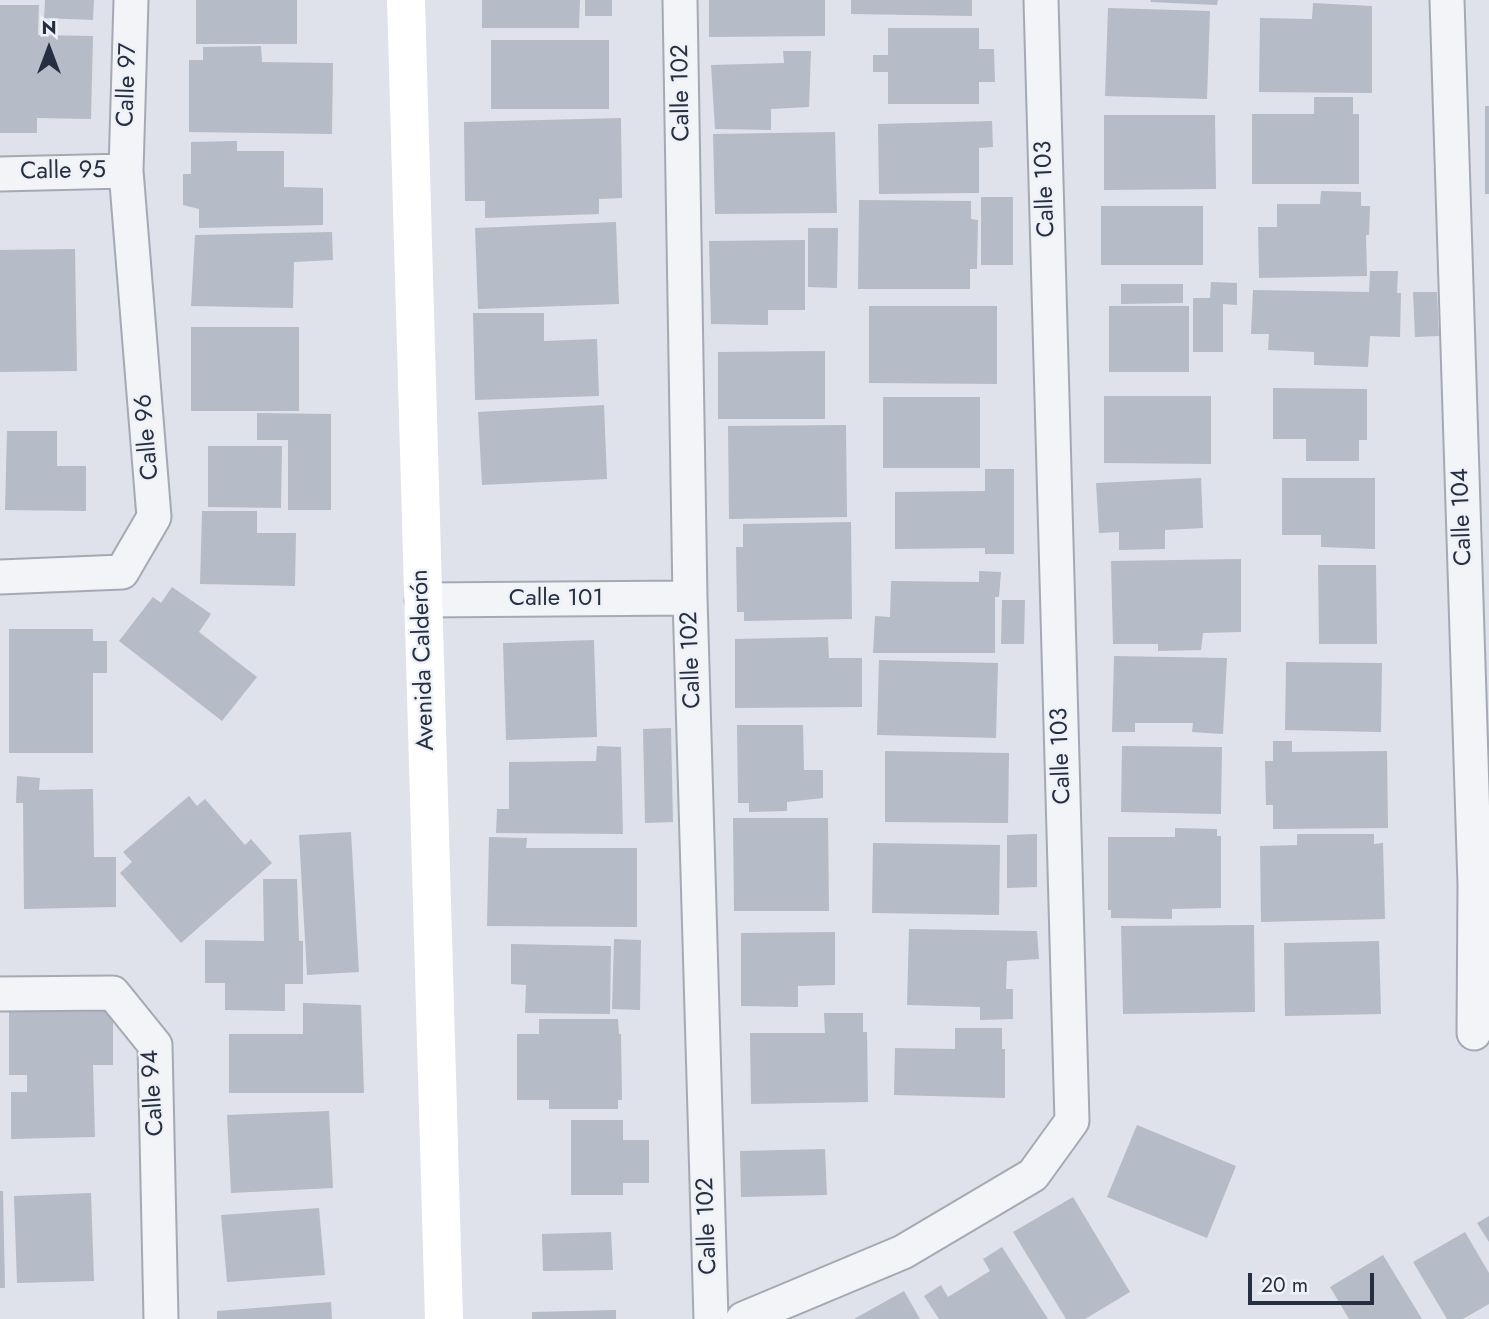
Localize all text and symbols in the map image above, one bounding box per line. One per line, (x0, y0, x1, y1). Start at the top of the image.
north arrow (14, 14, 84, 84)
text: N (41, 14, 57, 41)
street label: Calle 97 (112, 42, 144, 128)
street label: Calle 102 (667, 44, 697, 142)
street label: Calle 103 (1030, 140, 1062, 238)
street label: Calle 95 (20, 157, 106, 187)
street label: Calle 96 (130, 393, 166, 481)
street label: Calle 104 (1447, 468, 1479, 566)
street label: Avenida Calderón (406, 569, 442, 751)
street label: Calle 101 (509, 585, 603, 613)
street label: Calle 102 (676, 611, 708, 709)
street label: Calle 103 (1046, 707, 1078, 805)
street label: Calle 94 (137, 1049, 171, 1137)
street label: Calle 102 (692, 1177, 724, 1275)
scale bar (1251, 1260, 1377, 1304)
text: 20 m (1261, 1270, 1308, 1300)

